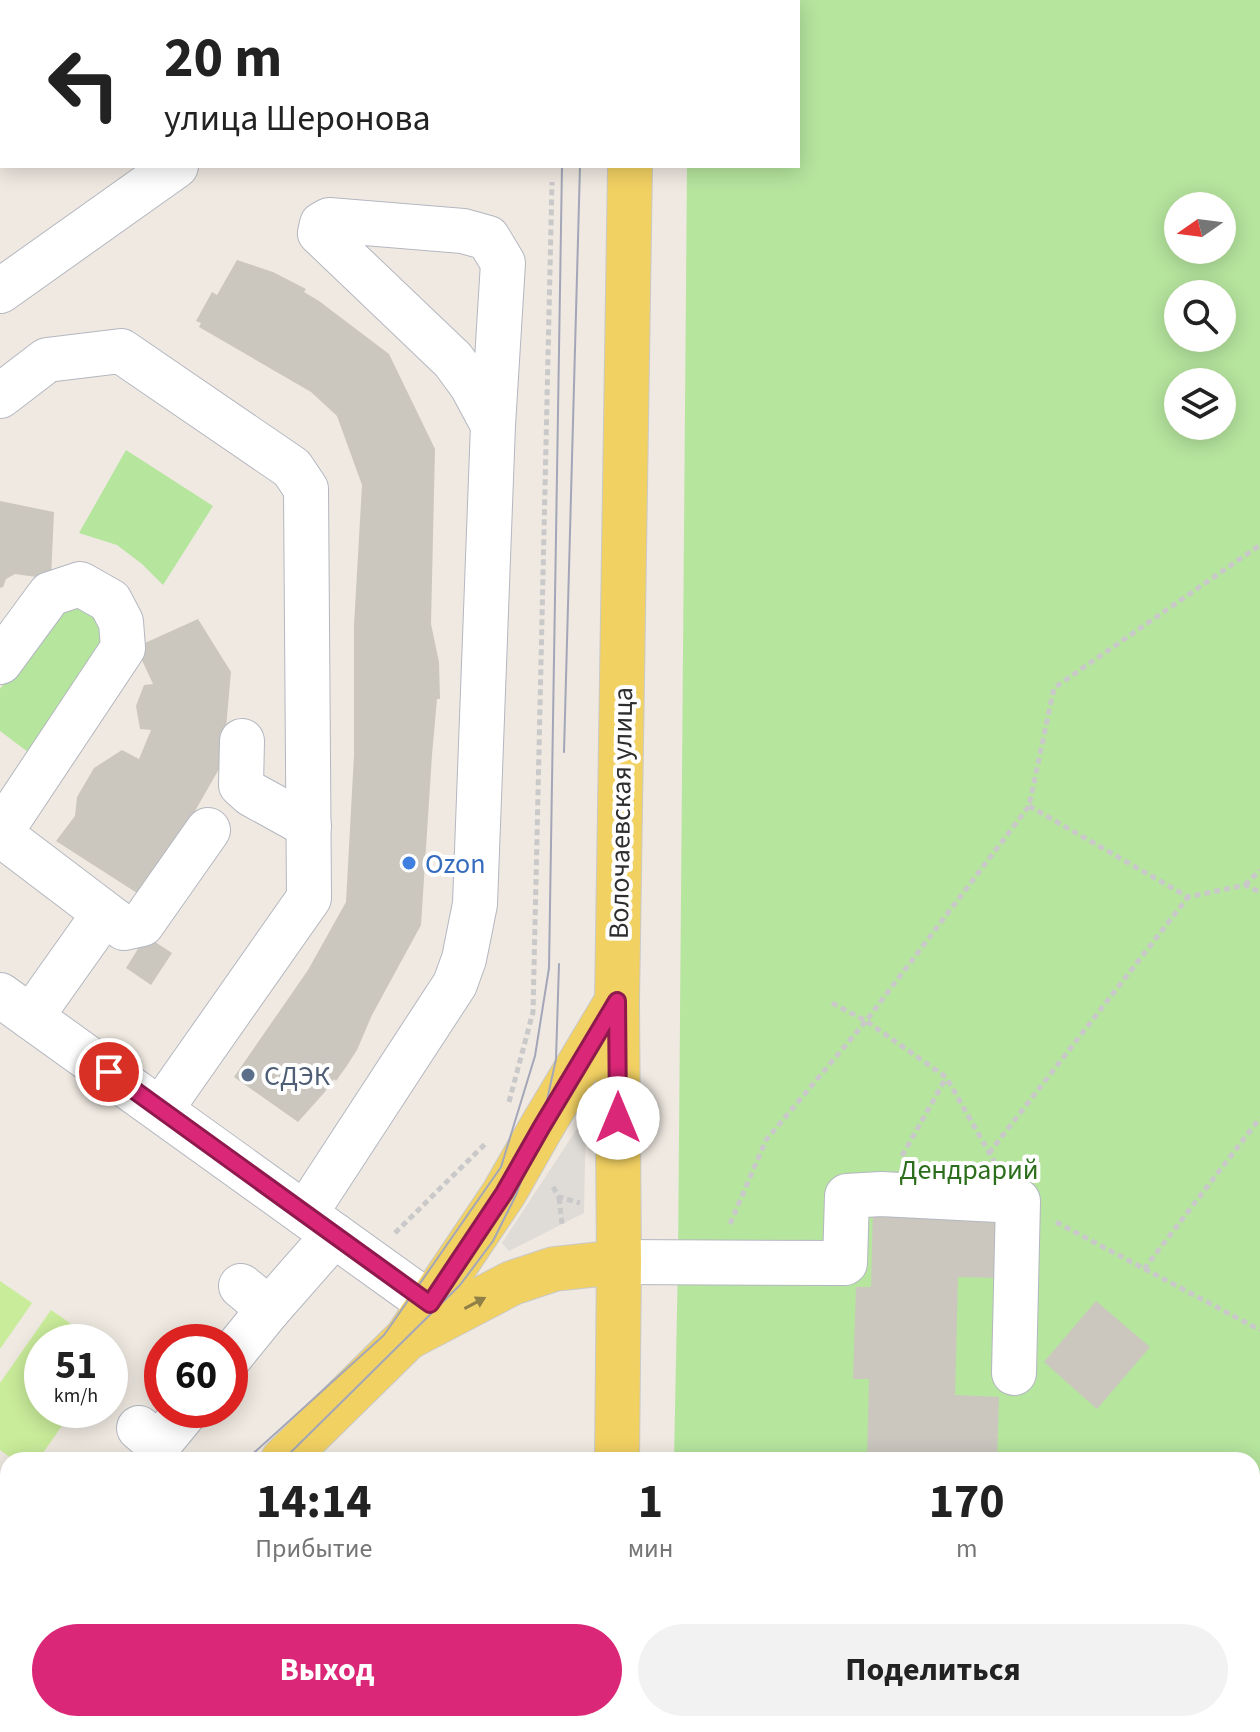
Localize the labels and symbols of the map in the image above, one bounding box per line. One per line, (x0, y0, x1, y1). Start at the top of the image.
north arrow (1164, 192, 1236, 264)
street label: Волочаевская улица (599, 687, 643, 939)
place label: Ozon (425, 844, 486, 884)
marker: Ozon (400, 854, 418, 872)
pin (75, 1038, 143, 1106)
place label: СДЭК (264, 1056, 331, 1096)
marker: СДЭК (239, 1066, 257, 1084)
position arrow (576, 1076, 660, 1160)
park label: Дендрарий (899, 1150, 1039, 1190)
one-way arrow (464, 1296, 486, 1310)
speed limit sign: 60 (144, 1324, 248, 1428)

